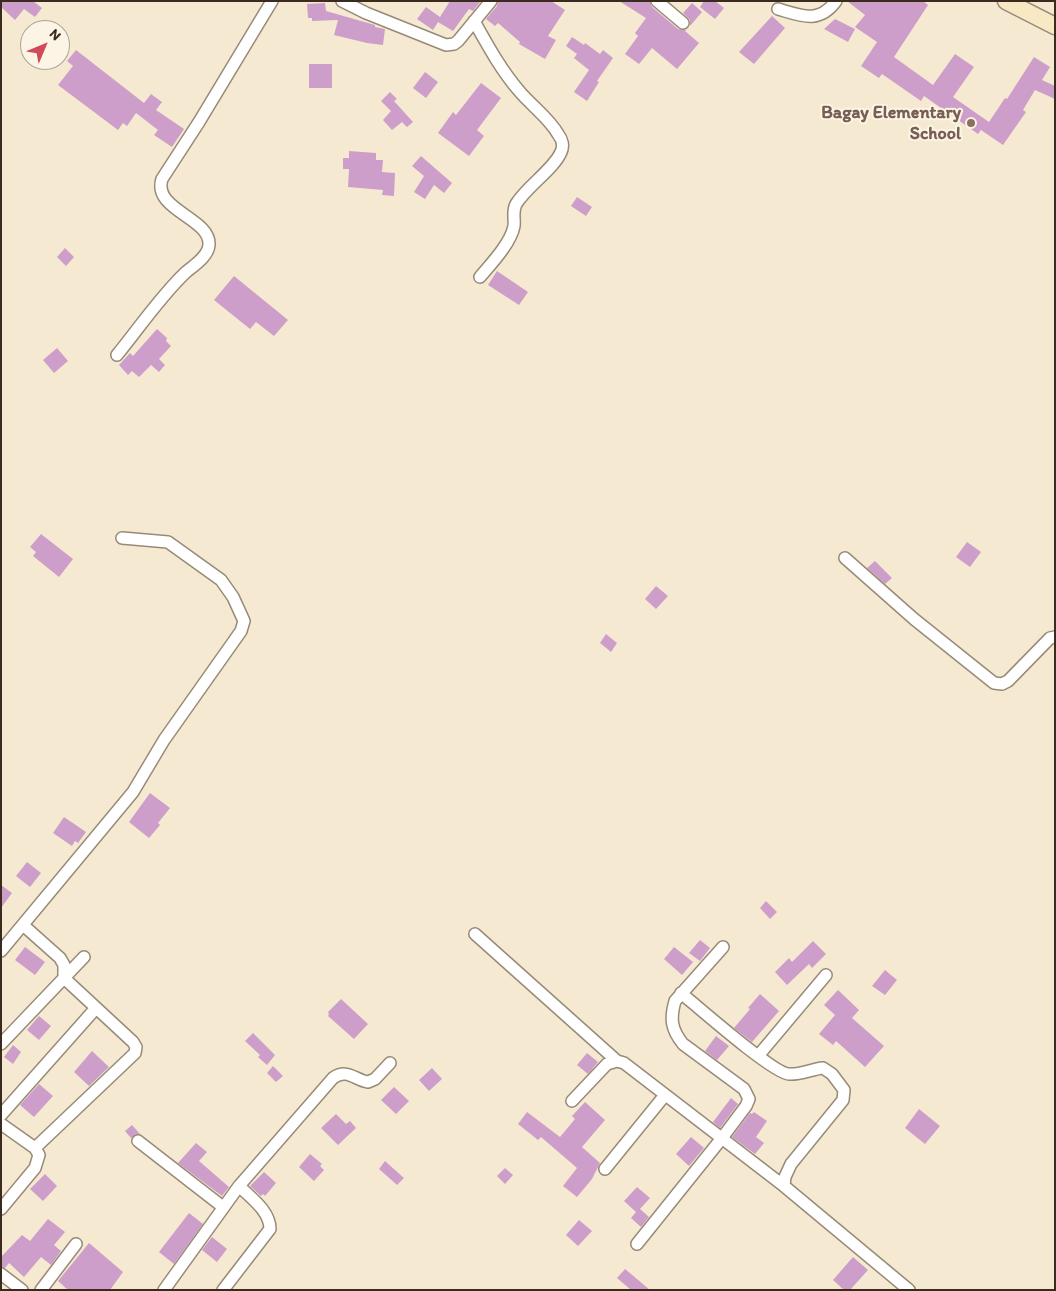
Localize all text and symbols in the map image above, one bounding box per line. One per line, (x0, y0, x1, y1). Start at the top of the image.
north arrow (20, 20, 70, 70)
text: N (46, 25, 65, 44)
place label: Bagay Elementary School (821, 102, 961, 144)
marker: Bagay Elementary School (965, 117, 977, 129)

